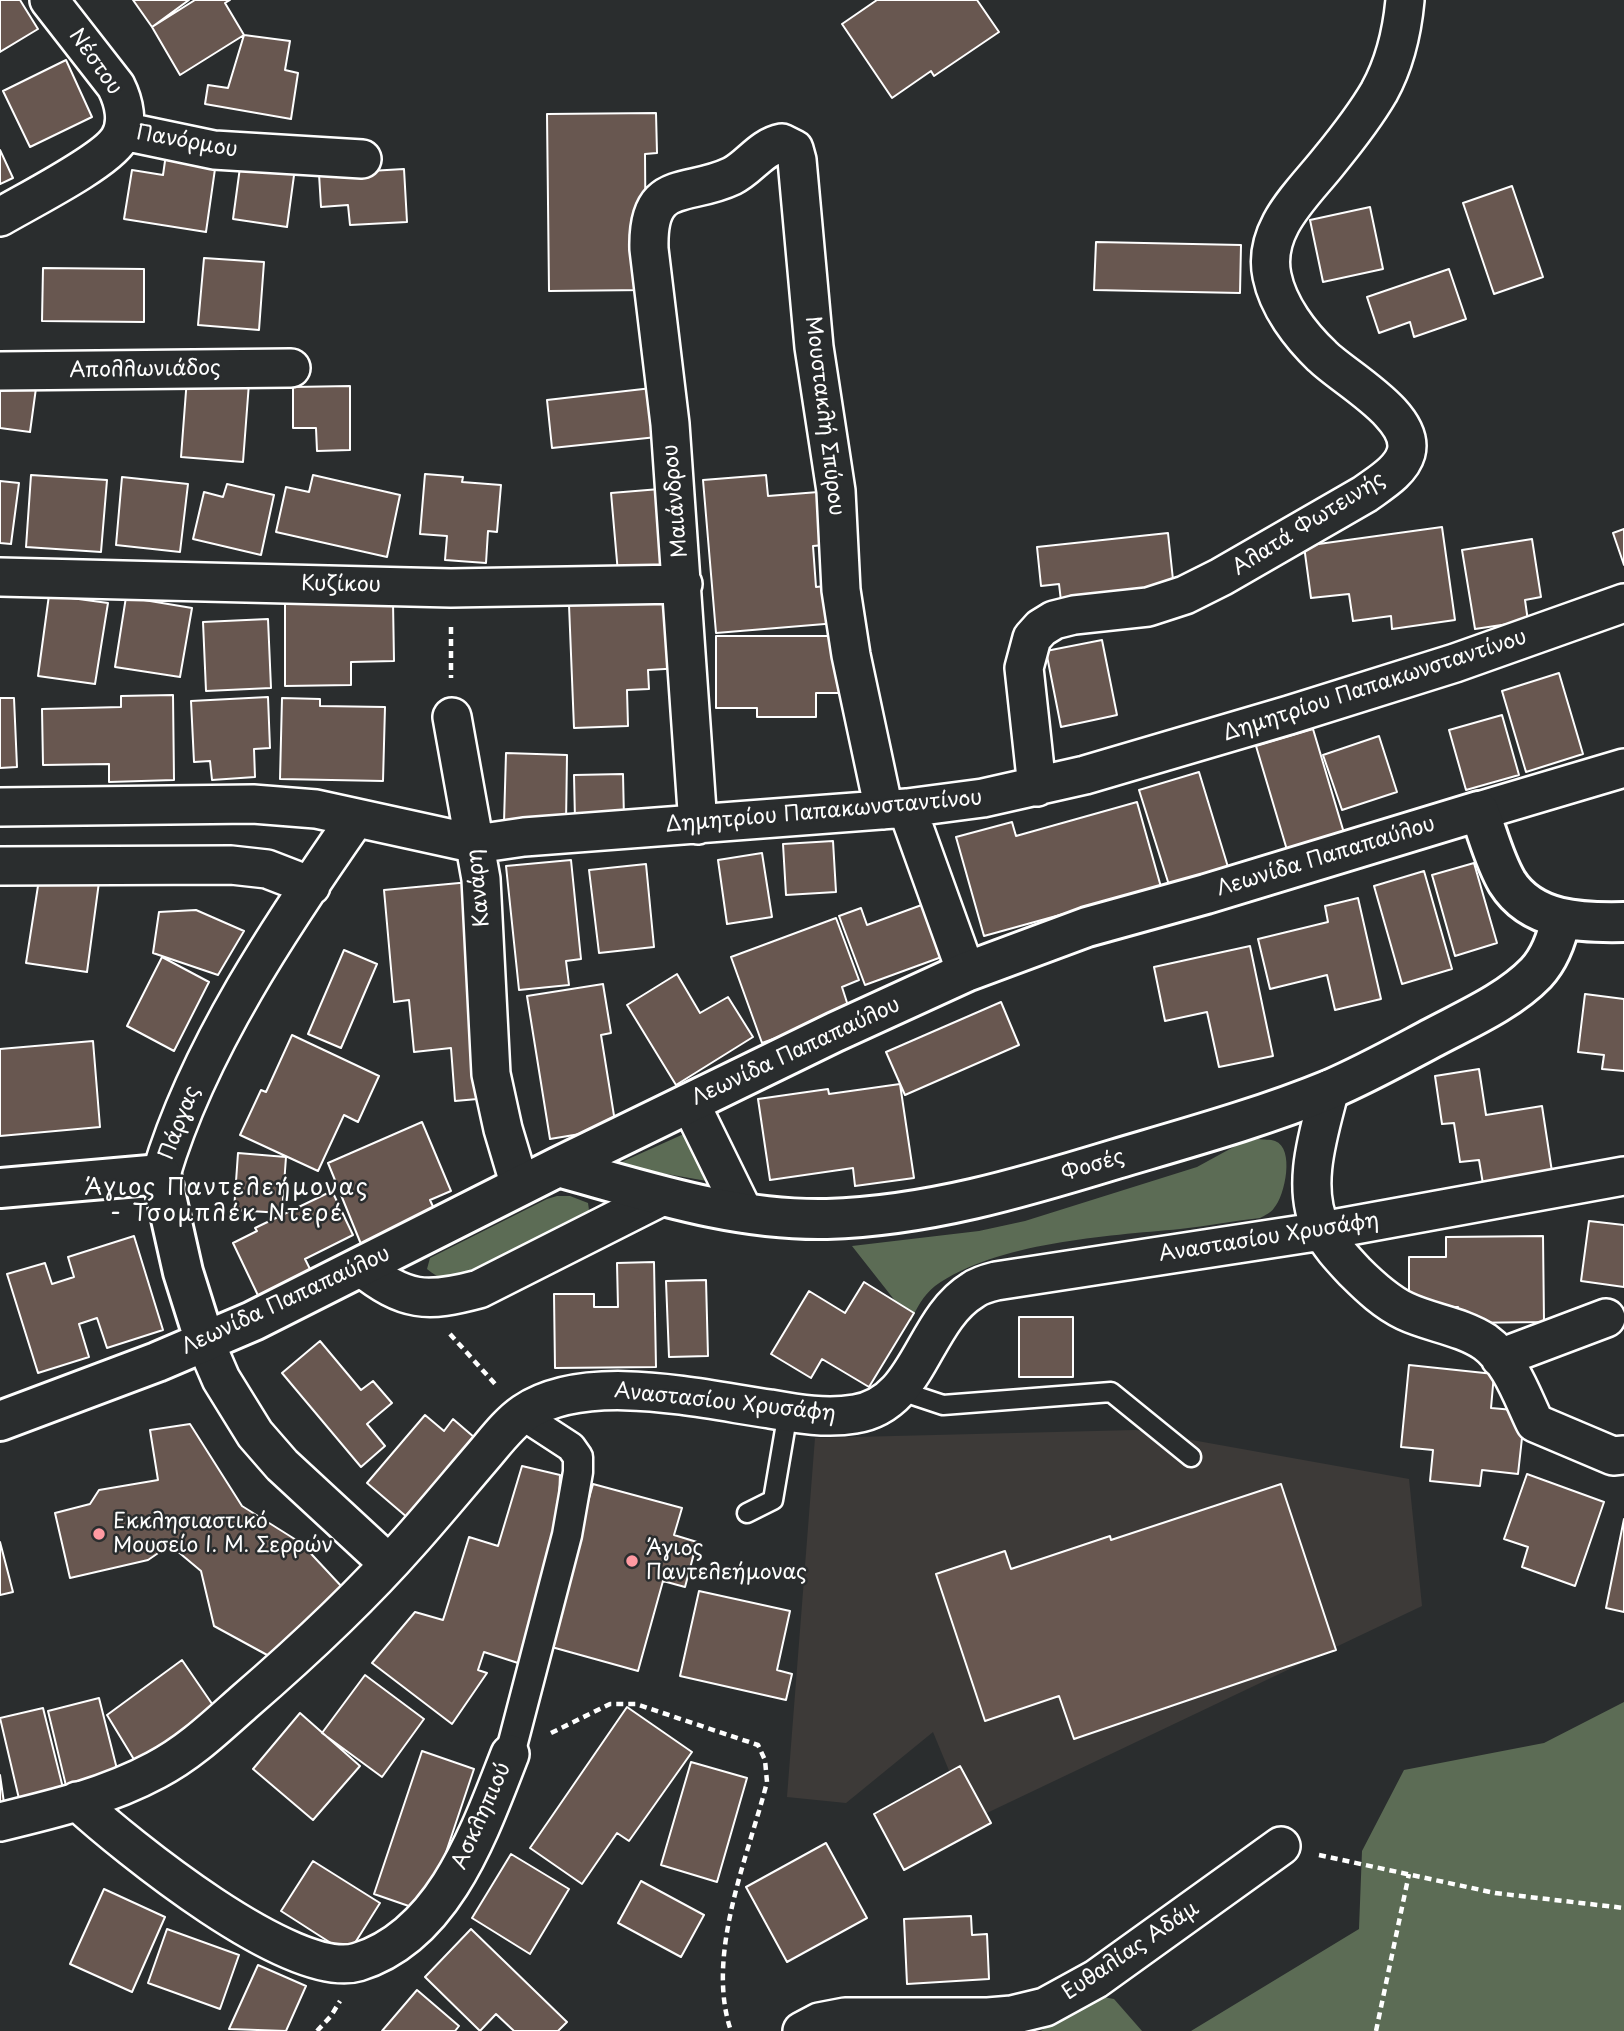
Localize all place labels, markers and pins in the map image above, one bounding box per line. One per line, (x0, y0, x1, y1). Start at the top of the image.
place label: Εκκλησιαστικό Μουσείο Ι. Μ. Σερρών (113, 1509, 333, 1559)
marker: Εκκλησιαστικό Μουσείο Ι. Μ. Σερρών (91, 1526, 107, 1542)
place label: Άγιος Παντελεήμονας (646, 1536, 807, 1586)
marker: Άγιος Παντελεήμονας (624, 1553, 640, 1569)

